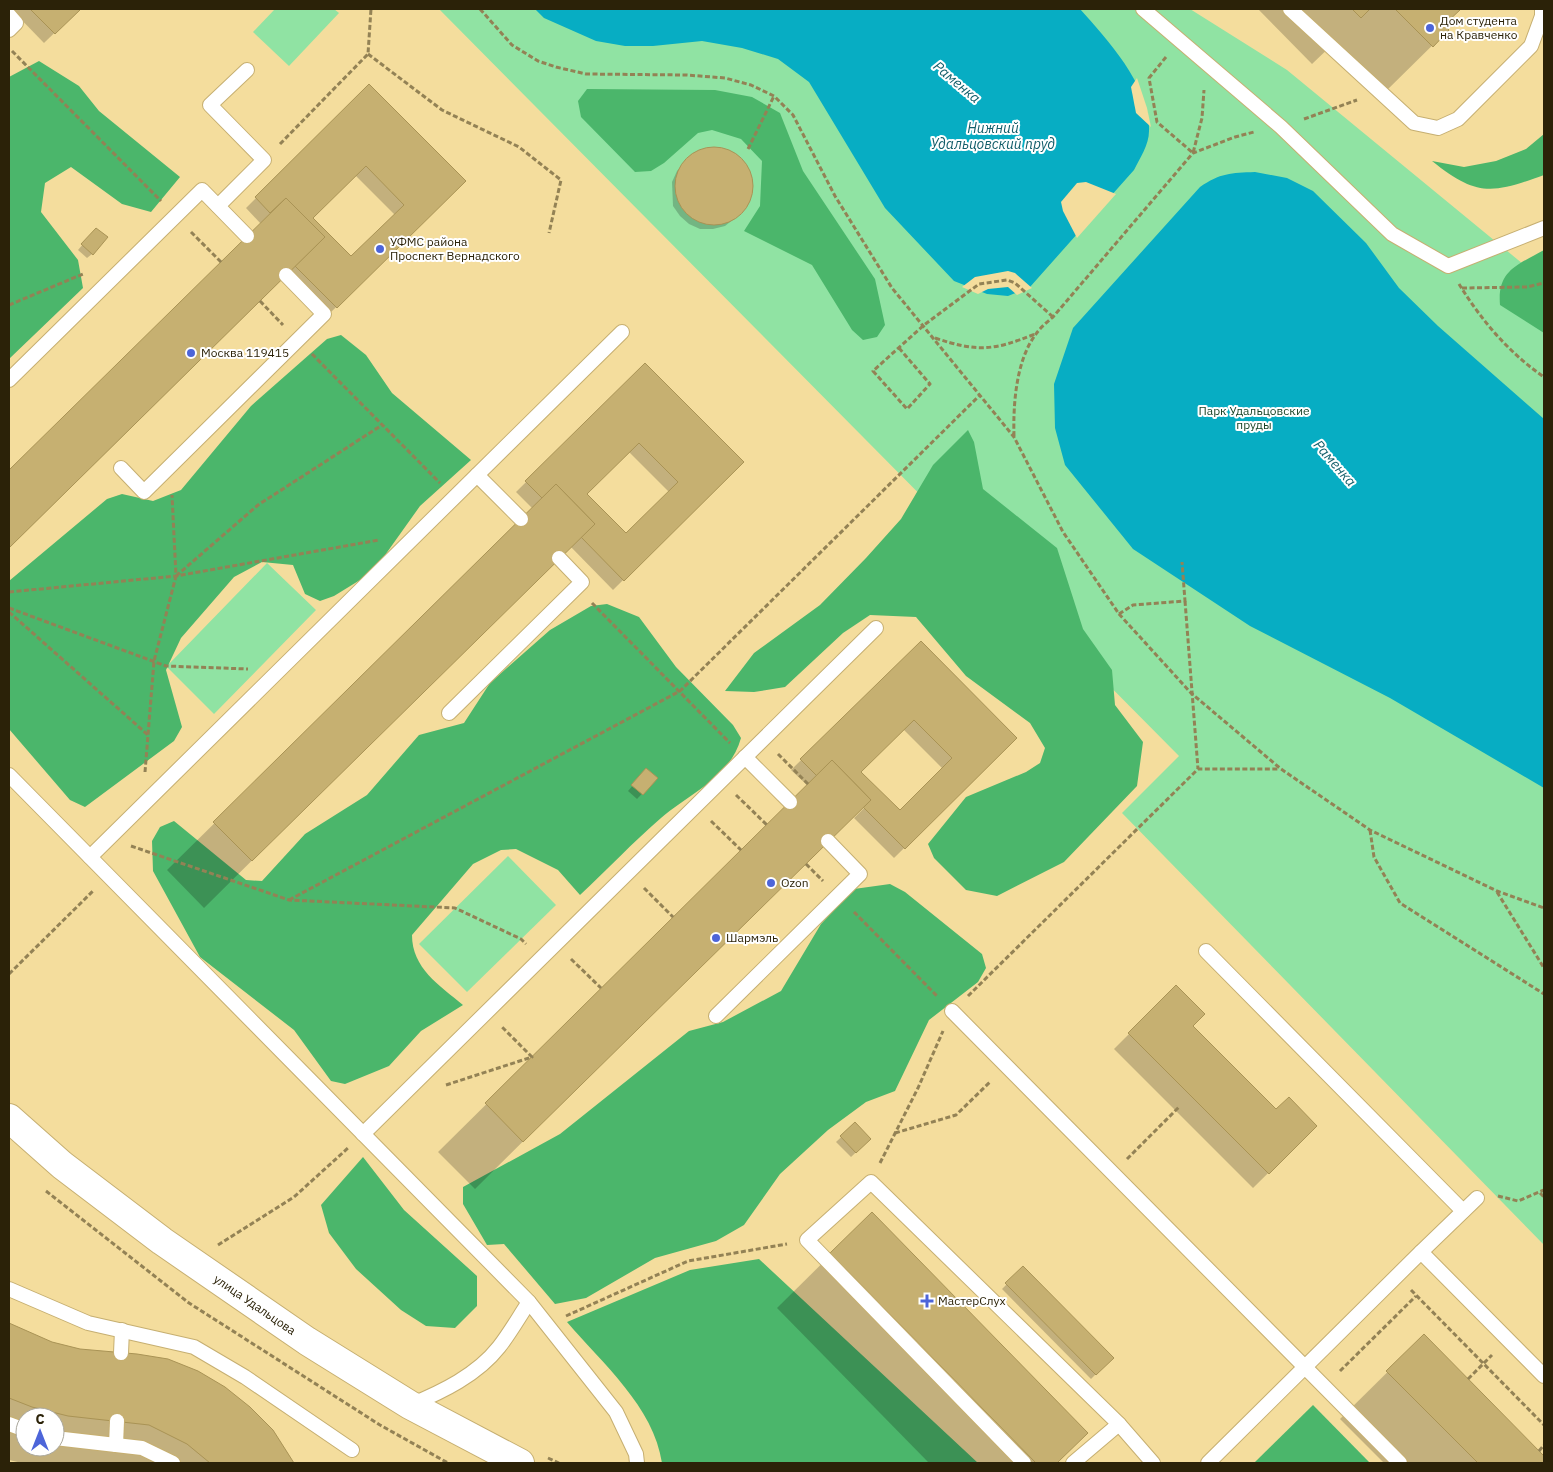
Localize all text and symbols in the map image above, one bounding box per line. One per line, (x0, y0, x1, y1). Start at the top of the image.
place label: Дом студента на Кравченко (1440, 13, 1518, 42)
marker: Дом студента на Кравченко (1424, 22, 1436, 34)
water label: Раменка (930, 57, 984, 107)
water label: Нижний Удальцовский пруд (931, 119, 1055, 153)
place label: УФМС района Проспект Вернадского (390, 234, 520, 263)
marker: УФМС района Проспект Вернадского (374, 243, 386, 255)
place label: Москва 119415 (201, 345, 289, 360)
marker: Москва 119415 (185, 347, 197, 359)
park label: Парк Удальцовские пруды (1198, 403, 1310, 432)
water label: Раменка (1310, 436, 1360, 490)
place label: Ozon (781, 875, 808, 890)
marker: Ozon (765, 877, 777, 889)
place label: Шармэль (726, 930, 778, 945)
marker: Шармэль (710, 932, 722, 944)
street label: улица Удальцова (211, 1271, 299, 1338)
place label: МастерСлух (938, 1293, 1006, 1308)
marker: МастерСлух (920, 1294, 934, 1308)
north arrow (15, 1407, 65, 1457)
text: С (35, 1410, 45, 1428)

